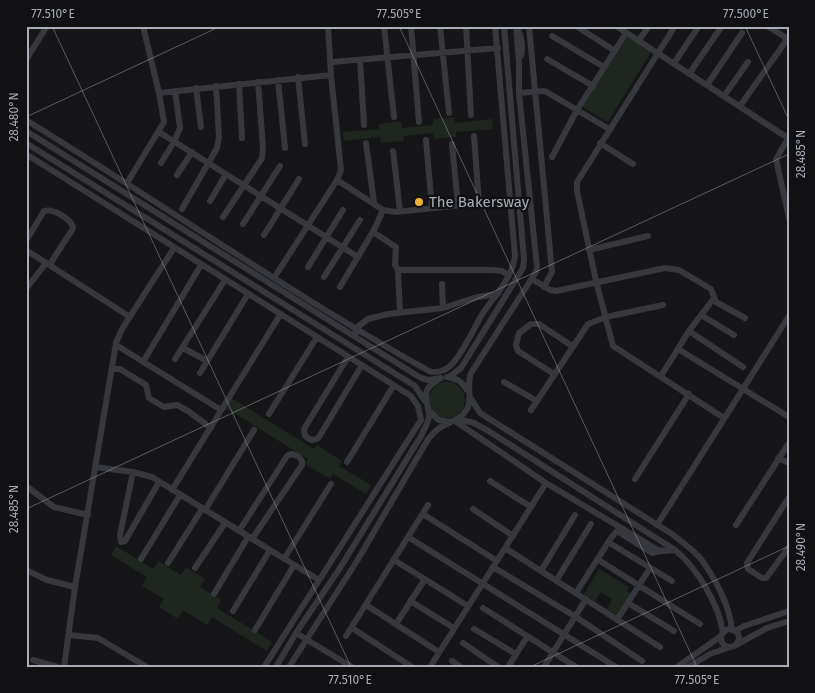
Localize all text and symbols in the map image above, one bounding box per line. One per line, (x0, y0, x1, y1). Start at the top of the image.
text: 77.510°E (31, 7, 75, 21)
text: 77.505°E (377, 7, 421, 21)
text: 77.500°E (723, 7, 769, 21)
text: 28.480°N (7, 92, 21, 142)
text: 28.485°N (794, 130, 808, 178)
place label: The Bakersway (429, 193, 530, 211)
marker: The Bakersway (413, 196, 425, 208)
text: 28.485°N (7, 485, 21, 533)
text: 28.490°N (794, 523, 808, 571)
text: 77.510°E (328, 673, 372, 687)
text: 77.505°E (675, 673, 719, 687)

